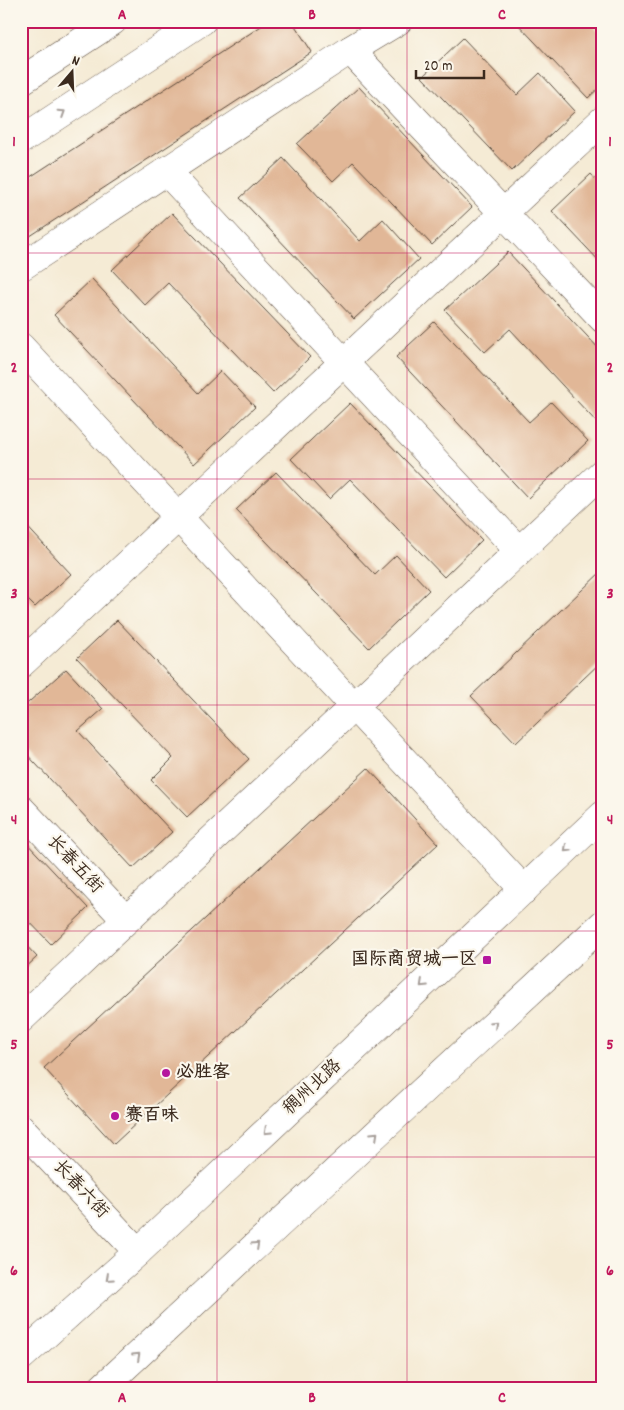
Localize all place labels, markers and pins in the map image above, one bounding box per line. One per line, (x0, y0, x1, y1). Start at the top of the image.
place label: 国际商贸城一区 (351, 948, 477, 973)
marker: 国际商贸城一区 (481, 954, 493, 966)
place label: 必胜客 (176, 1061, 230, 1086)
marker: 必胜客 (160, 1067, 172, 1079)
place label: 赛百味 (125, 1104, 179, 1129)
marker: 赛百味 (109, 1110, 121, 1122)

